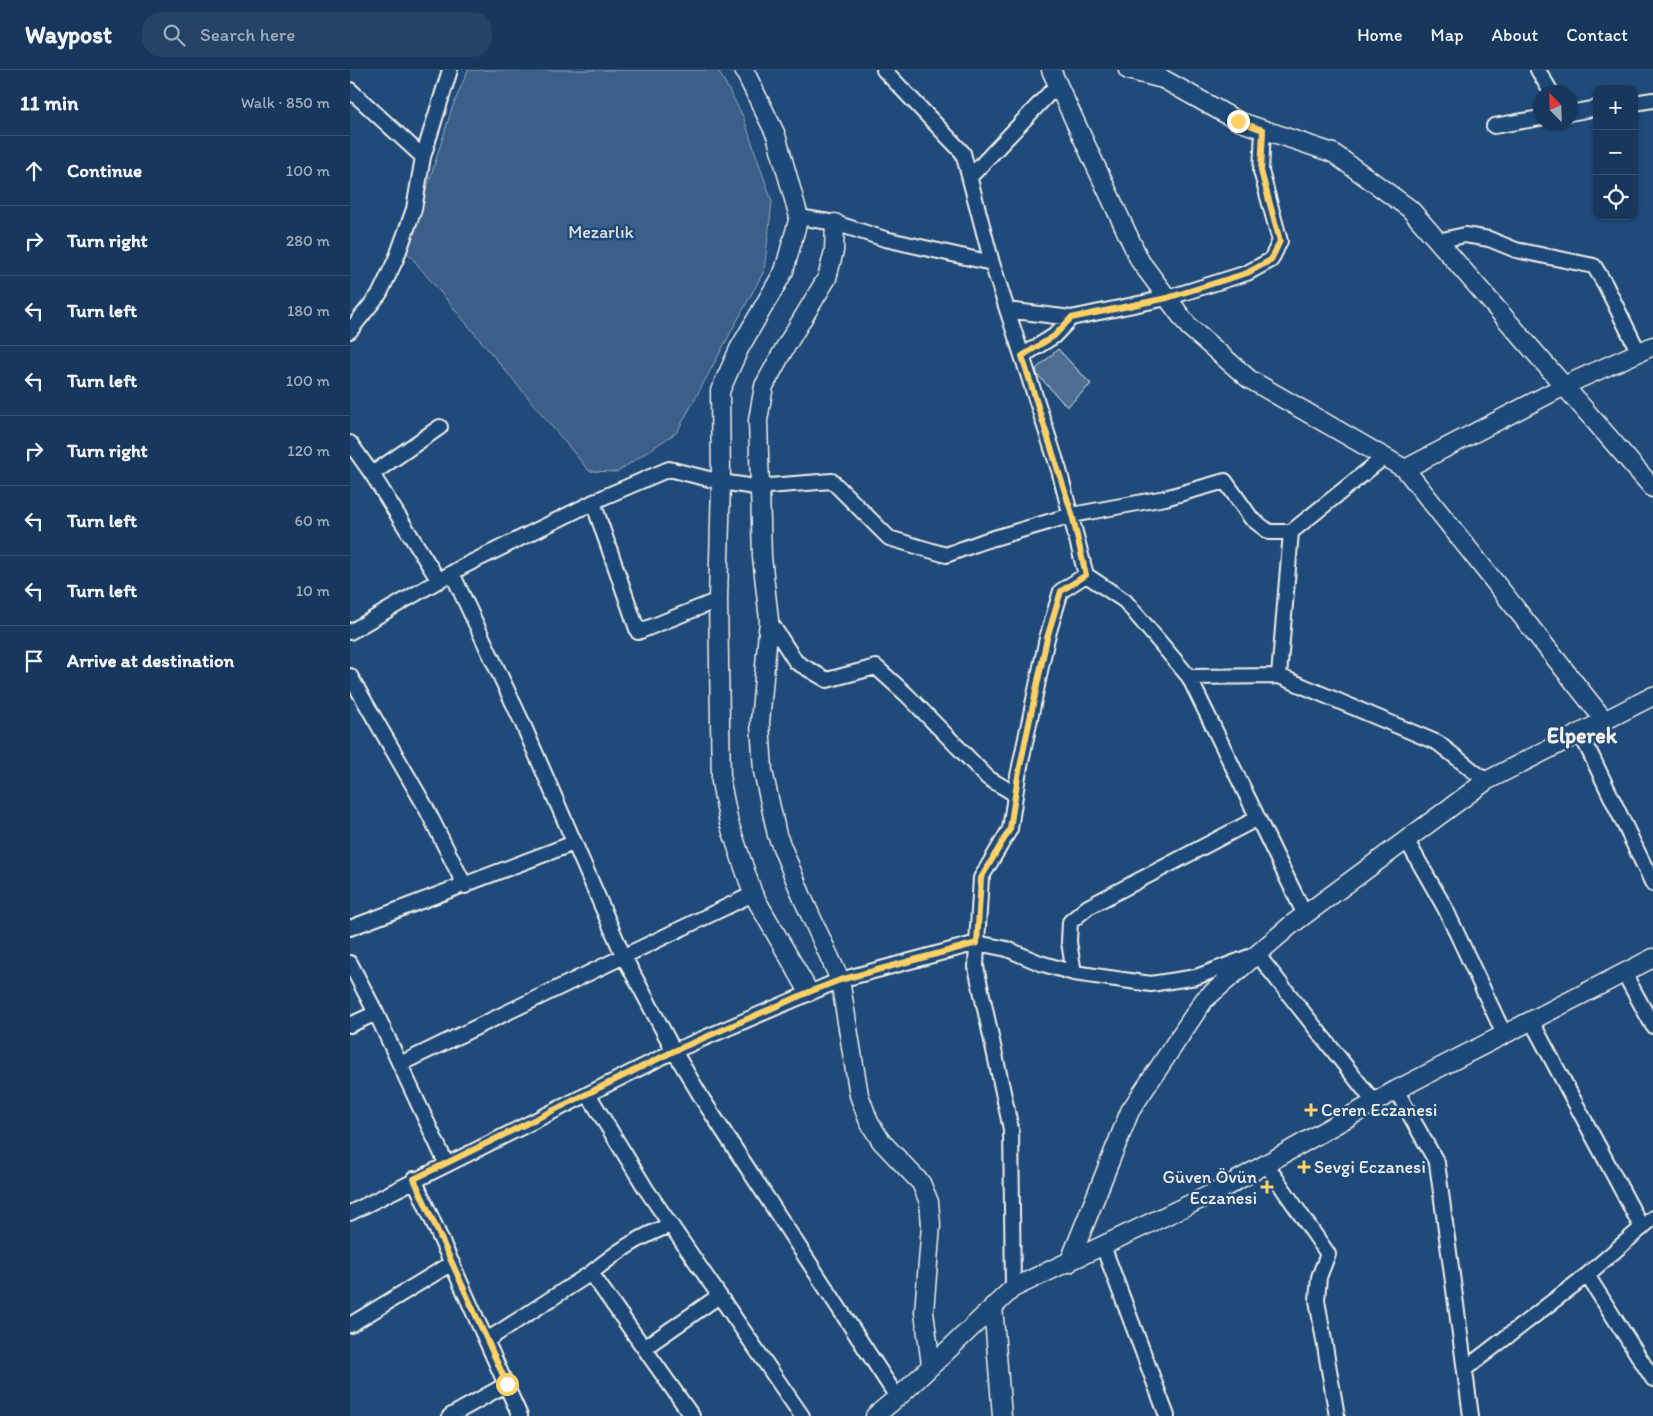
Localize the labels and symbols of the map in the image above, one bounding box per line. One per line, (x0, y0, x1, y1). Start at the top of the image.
north arrow (1533, 85, 1578, 130)
route end (1227, 110, 1250, 133)
park label: Mezarlık (568, 221, 635, 243)
district label: Elperek (1547, 722, 1618, 749)
place label: Ceren Eczanesi (1321, 1099, 1437, 1121)
marker: Ceren Eczanesi (1305, 1104, 1317, 1116)
place label: Sevgi Eczanesi (1314, 1156, 1426, 1178)
marker: Sevgi Eczanesi (1298, 1161, 1310, 1173)
place label: Güven Övün Eczanesi (1163, 1166, 1257, 1209)
marker: Güven Övün Eczanesi (1261, 1181, 1273, 1193)
route start (496, 1373, 519, 1396)

